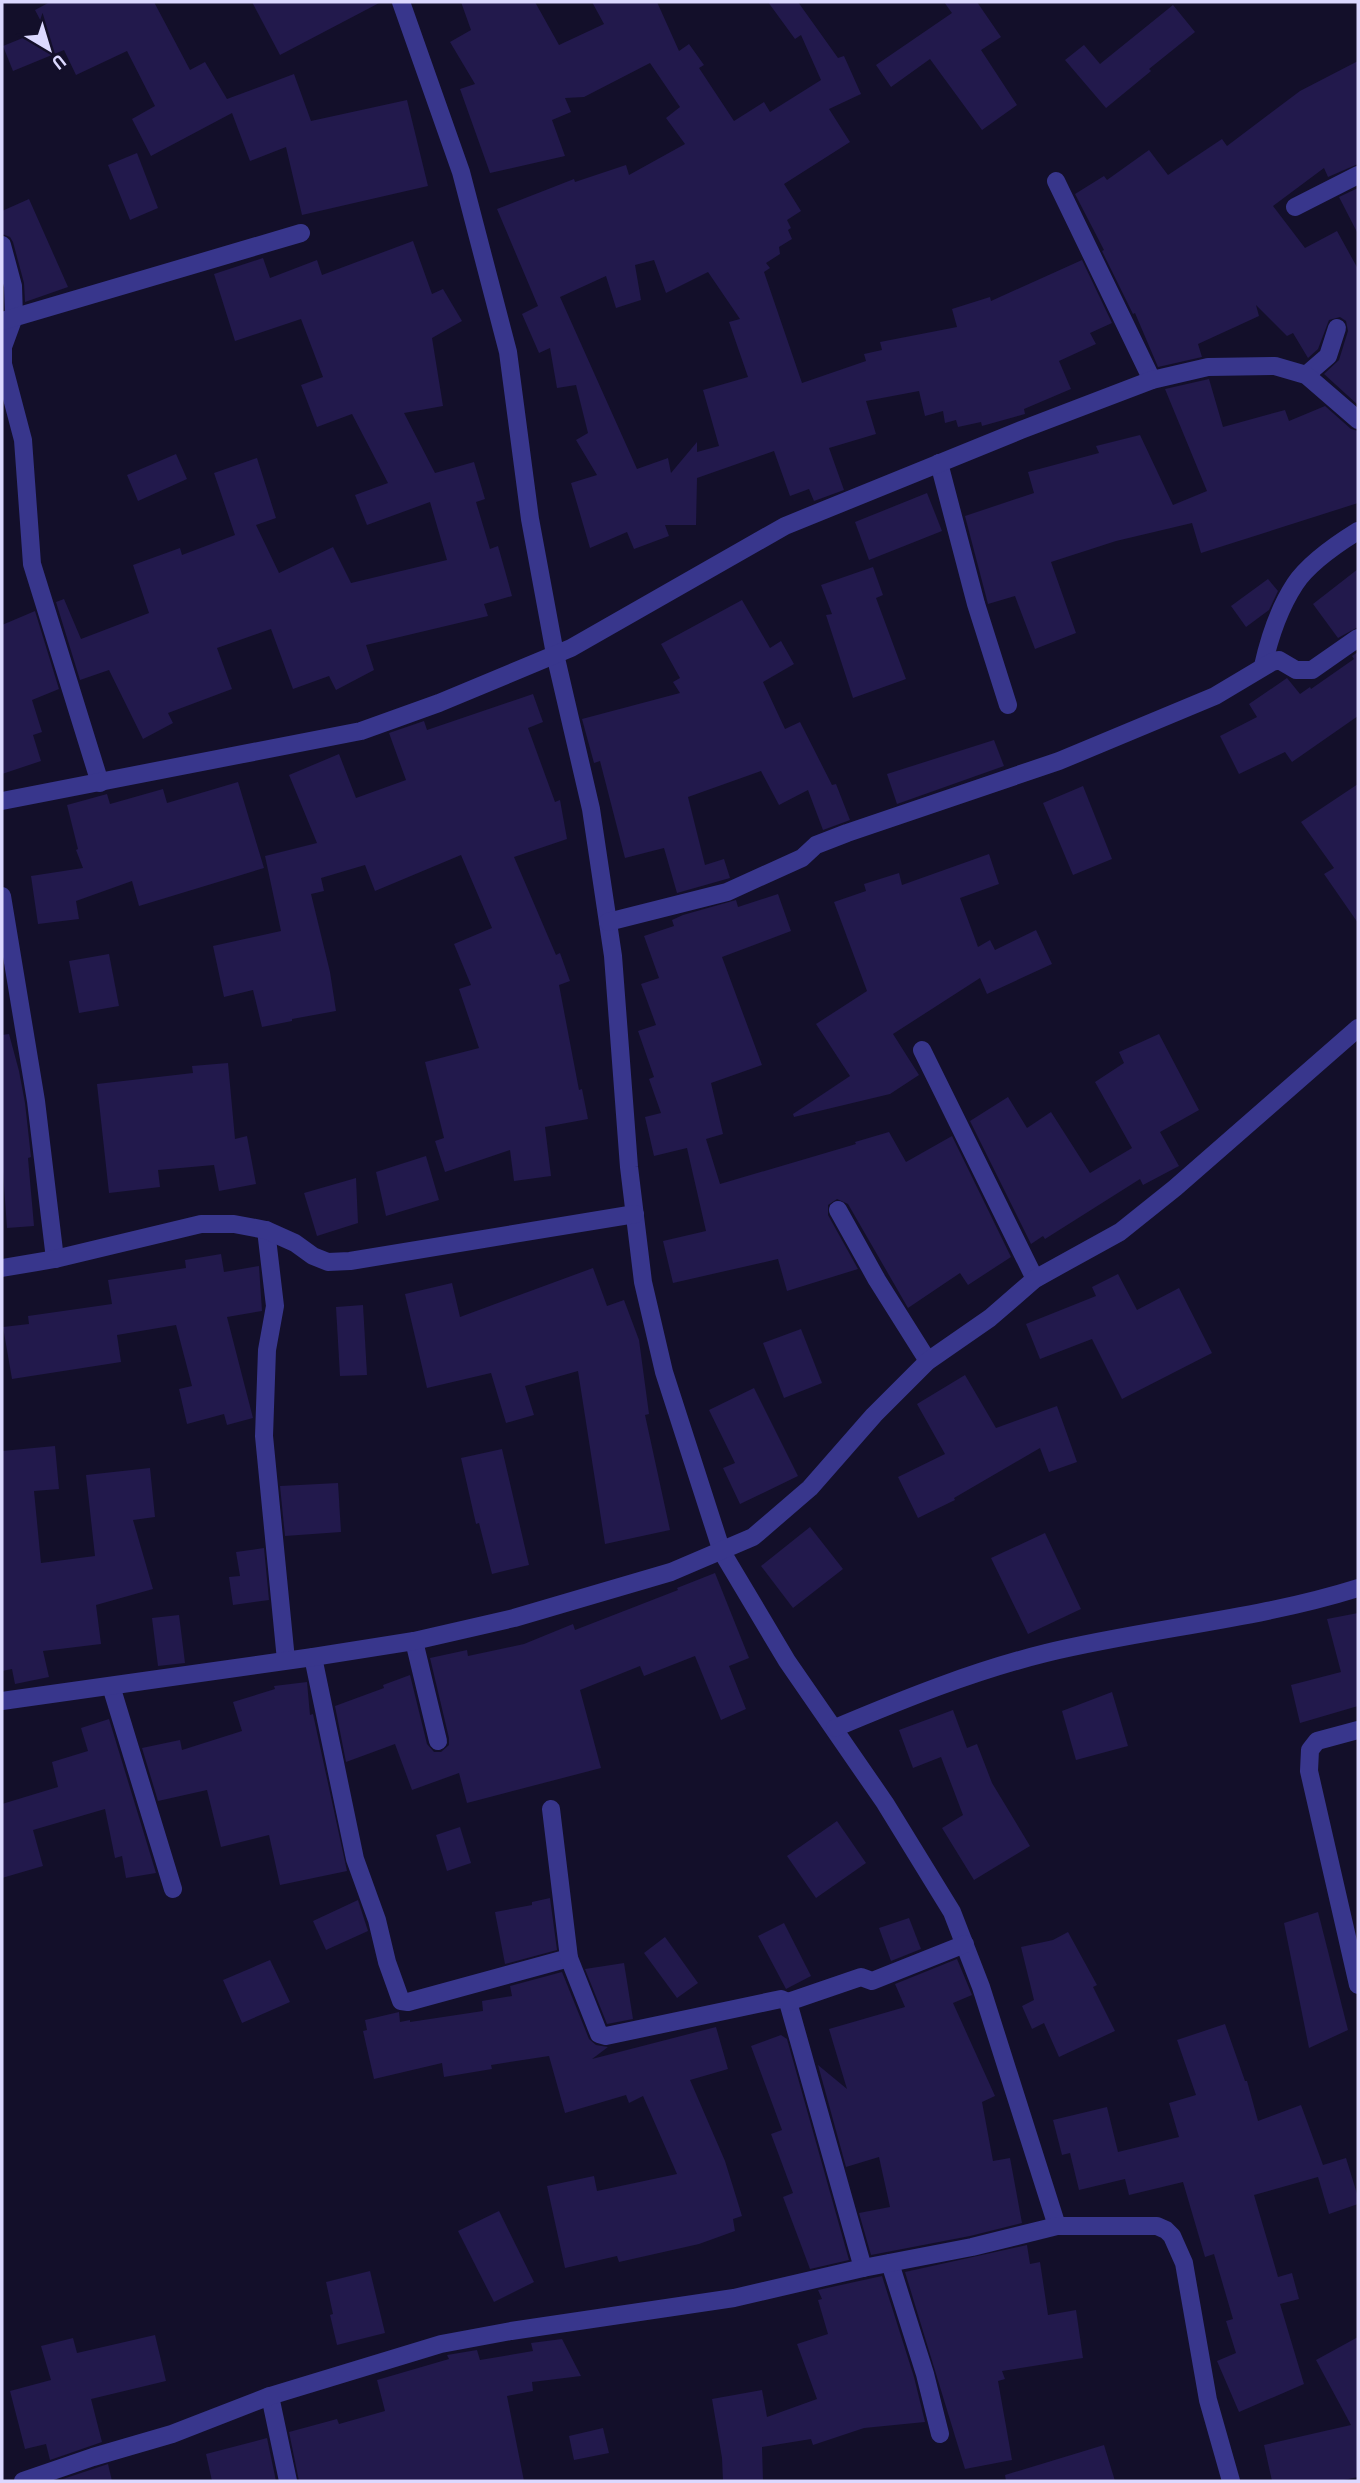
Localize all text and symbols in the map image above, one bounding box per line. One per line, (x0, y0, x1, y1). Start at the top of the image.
north arrow (14, 14, 84, 84)
text: U (47, 49, 72, 76)

